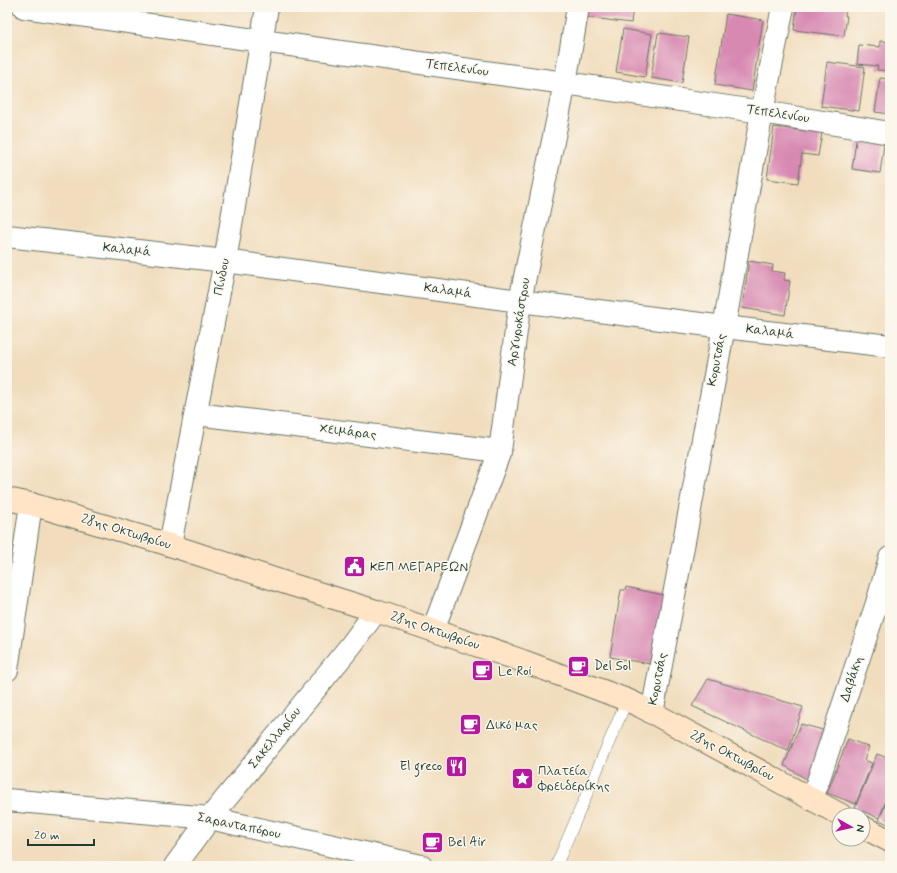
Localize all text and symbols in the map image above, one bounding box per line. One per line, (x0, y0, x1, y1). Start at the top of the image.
street label: Τεπελενίου (424, 55, 490, 81)
street label: Τεπελενίου (745, 101, 811, 127)
street label: Καλαμά (102, 239, 152, 261)
street label: Πίνδου (210, 257, 234, 297)
street label: Αργυροκάστρου (504, 276, 534, 368)
street label: Καλαμά (423, 279, 473, 303)
street label: Καλαμά (745, 321, 795, 343)
street label: Κορυτσάς (704, 332, 730, 388)
street label: Χειμάρας (319, 420, 378, 444)
street label: 28ης Οκτωβρίου (79, 510, 173, 554)
public building icon: ΚΕΠ ΜΕΓΑΡΕΩΝ (342, 554, 368, 580)
place label: ΚΕΠ ΜΕΓΑΡΕΩΝ (370, 559, 468, 576)
street label: 28ης Οκτωβρίου (388, 608, 482, 654)
street label: Κορυτσάς (645, 651, 671, 707)
cafe icon: Del Sol (566, 653, 592, 679)
street label: Δαβάκη (837, 654, 867, 704)
cafe icon: Le Roi (469, 658, 495, 684)
place label: Del Sol (594, 658, 631, 675)
place label: Le Roi (498, 663, 532, 680)
street label: Σακελλαρίου (245, 704, 305, 772)
cafe icon: Δικό μας (458, 712, 484, 738)
place label: Δικό μας (486, 717, 538, 734)
street label: 28ης Οκτωβρίου (687, 727, 777, 785)
restaurant icon: El greco (444, 753, 470, 779)
place label: El greco (400, 758, 442, 777)
place label: Πλατεία Φρειδερίκης (537, 763, 610, 795)
place icon: Πλατεία Φρειδερίκης (509, 765, 535, 791)
north arrow (831, 807, 871, 847)
street label: Σαρανταπόρου (196, 809, 282, 843)
scale bar (28, 821, 94, 847)
text: N (852, 824, 867, 833)
text: 20 m (34, 828, 60, 844)
cafe icon: Bel Air (420, 829, 446, 855)
place label: Bel Air (448, 834, 487, 851)

